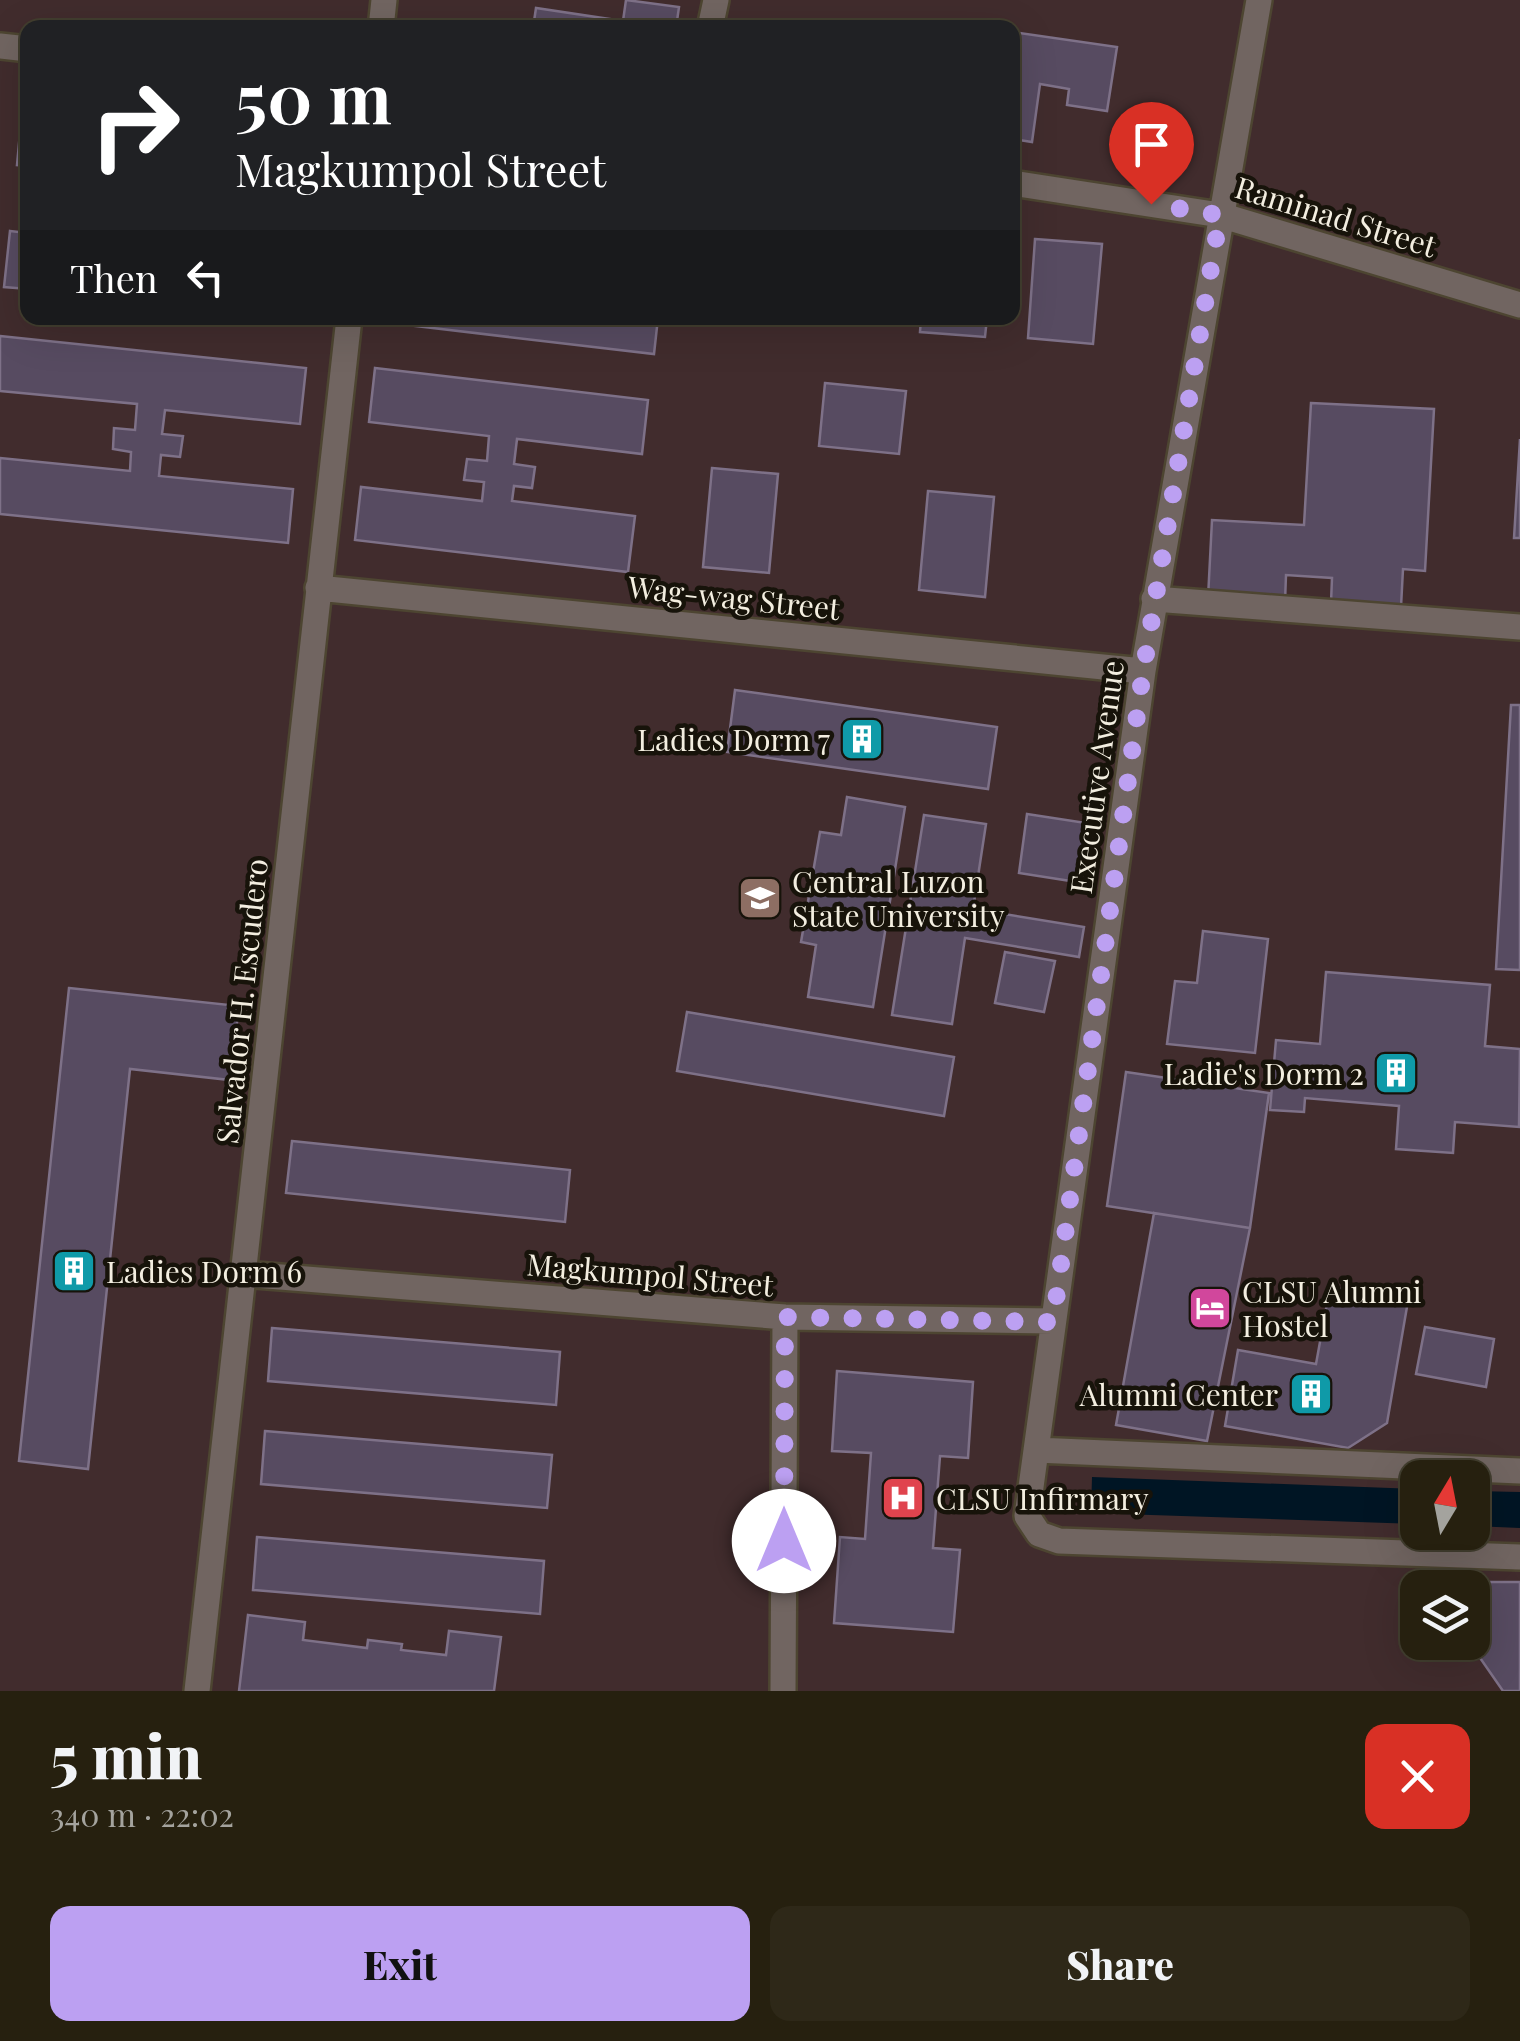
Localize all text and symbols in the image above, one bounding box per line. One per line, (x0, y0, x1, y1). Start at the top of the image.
text: 50 m (235, 48, 392, 142)
icon: right (70, 60, 200, 190)
pin (1109, 102, 1194, 205)
icon: arrive (1124, 117, 1179, 172)
text: Magkumpol Street (235, 138, 606, 198)
street label: Raminad Street (1231, 166, 1442, 266)
icon: left (178, 250, 233, 305)
text: Then (70, 252, 158, 303)
street label: Wag-wag Street (625, 566, 842, 628)
street label: Executive Avenue (1060, 658, 1132, 896)
building icon: Ladies Dorm 7 (839, 716, 885, 762)
place label: Ladies Dorm 7 (637, 719, 830, 759)
street label: Salvador H. Escudero (206, 856, 276, 1146)
place label: Central Luzon State University (792, 861, 1005, 935)
school or university icon: Central Luzon State University (737, 875, 783, 921)
building icon: Ladie's Dorm 2 (1373, 1050, 1419, 1096)
place label: Ladie's Dorm 2 (1164, 1053, 1364, 1093)
street label: Magkumpol Street (525, 1243, 775, 1305)
building icon: Ladies Dorm 6 (51, 1248, 97, 1294)
place label: Ladies Dorm 6 (106, 1251, 302, 1291)
place label: CLSU Alumni Hostel (1242, 1271, 1422, 1345)
hotel icon: CLSU Alumni Hostel (1187, 1285, 1233, 1331)
building icon: Alumni Center (1288, 1371, 1334, 1417)
place label: Alumni Center (1078, 1374, 1278, 1414)
north arrow (1400, 1460, 1490, 1550)
map controls (1400, 1460, 1490, 1660)
hospital icon: CLSU Infirmary (880, 1475, 926, 1521)
place label: CLSU Infirmary (936, 1478, 1149, 1518)
position arrow (732, 1489, 836, 1593)
button: layers (1400, 1570, 1490, 1660)
text: 5 min (50, 1714, 202, 1794)
button: close (1365, 1724, 1470, 1829)
text: 340 m · 22:02 (50, 1792, 234, 1835)
button: Exit (50, 1906, 750, 2021)
button: Share (770, 1906, 1470, 2021)

